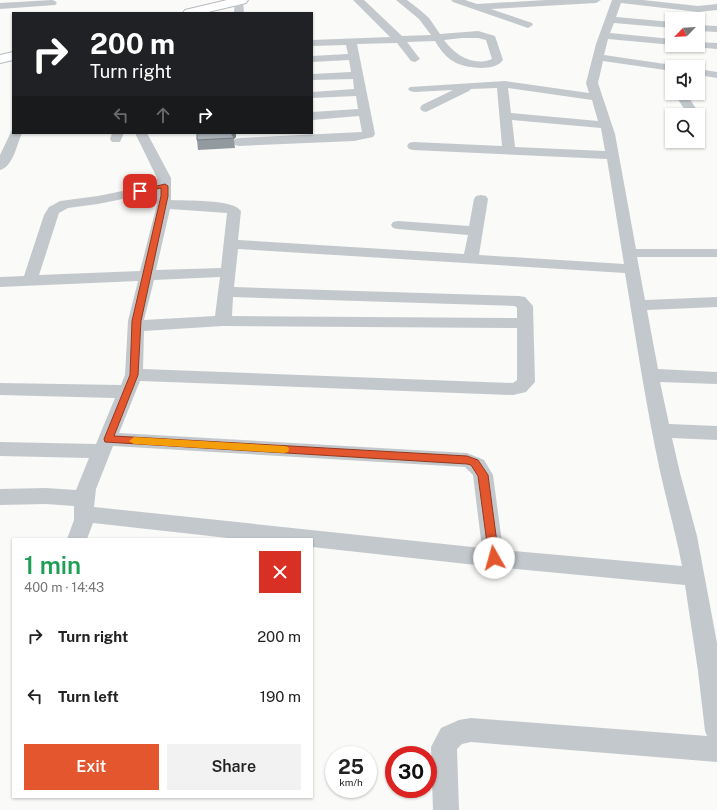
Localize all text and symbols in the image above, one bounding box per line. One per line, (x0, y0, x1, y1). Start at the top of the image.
north arrow (665, 12, 705, 52)
map controls (665, 12, 705, 148)
text: 200 m (90, 27, 175, 60)
icon: right (24, 28, 76, 80)
button: sound (665, 60, 705, 100)
text: Turn right (90, 61, 172, 82)
icon: left (110, 104, 132, 126)
icon: ahead (152, 104, 174, 126)
icon: right (194, 104, 216, 126)
button: search (665, 108, 705, 148)
pin (123, 174, 157, 208)
icon: arrive (129, 180, 151, 202)
position arrow (473, 537, 515, 579)
text: 1 min (24, 551, 81, 579)
button: close (259, 551, 301, 593)
text: 400 m · 14:43 (24, 580, 104, 595)
icon: right (24, 625, 46, 647)
text: Turn right (58, 628, 128, 645)
text: 200 m (257, 628, 301, 645)
icon: left (24, 685, 46, 707)
text: Turn left (58, 688, 119, 705)
text: 190 m (260, 688, 301, 705)
button: Exit (24, 744, 159, 790)
button: Share (167, 744, 301, 790)
speed limit sign: 30 (385, 746, 437, 798)
text: 25 (338, 755, 364, 779)
text: km/h (339, 776, 363, 788)

